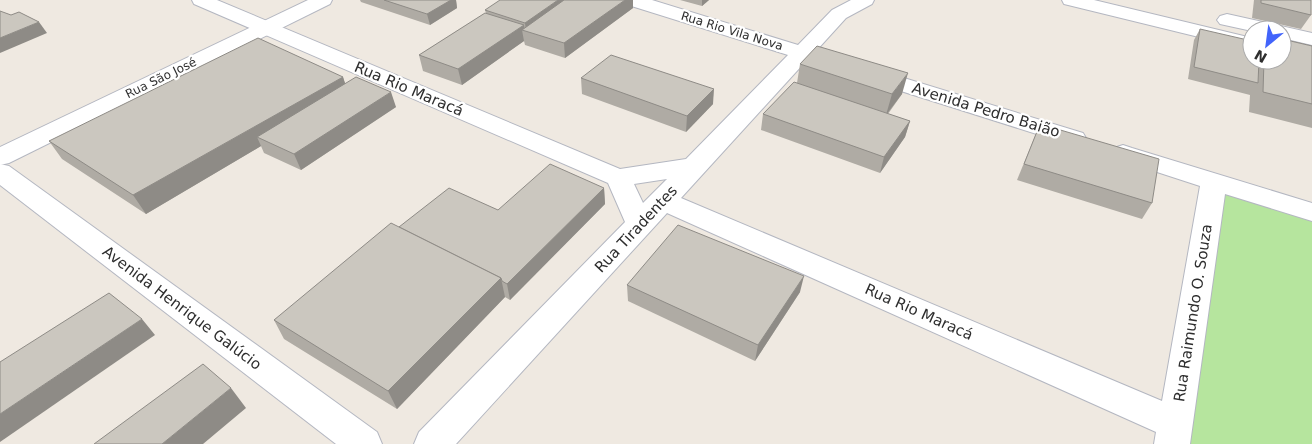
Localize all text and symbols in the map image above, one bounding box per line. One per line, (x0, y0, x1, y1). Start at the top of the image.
street label: Rua Rio Vila Nova (679, 9, 785, 53)
north arrow (1242, 20, 1292, 70)
text: N (1252, 47, 1270, 66)
street label: Rua São José (123, 55, 199, 101)
street label: Rua Rio Maracá (352, 58, 466, 120)
street label: Avenida Pedro Baião (910, 79, 1062, 141)
street label: Rua Tiradentes (591, 182, 681, 276)
street label: Rua Raimundo O. Souza (1170, 223, 1216, 403)
street label: Avenida Henrique Galúcio (99, 242, 265, 374)
street label: Rua Rio Maracá (862, 280, 976, 344)

